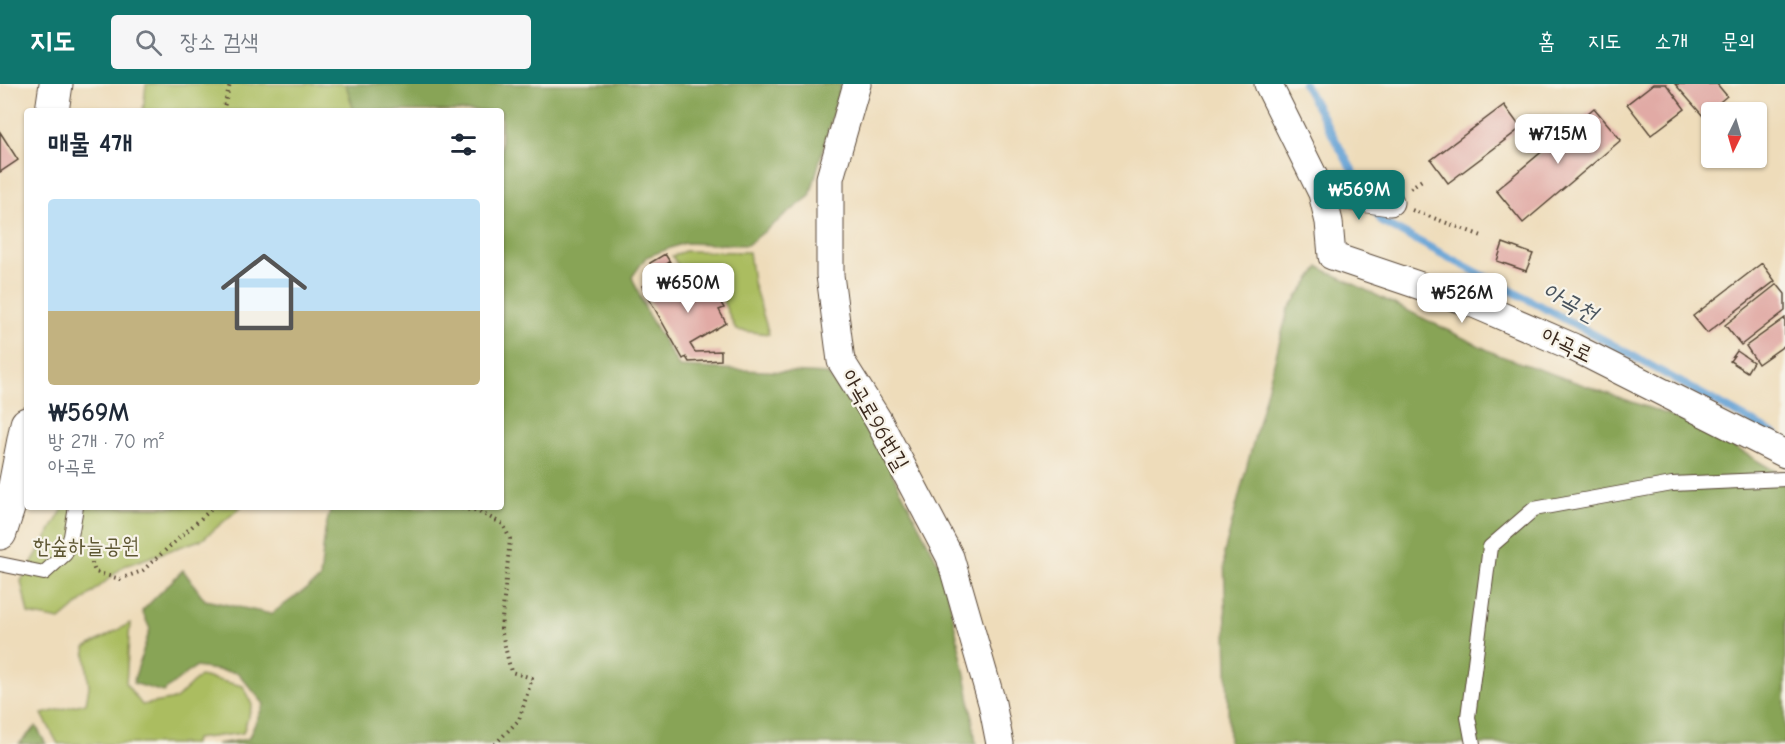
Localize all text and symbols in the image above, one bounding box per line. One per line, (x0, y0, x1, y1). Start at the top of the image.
search box (111, 15, 531, 69)
text: 지도 (30, 25, 75, 57)
icon: search (132, 26, 165, 59)
text: 장소 검색 (180, 29, 258, 55)
text: 홈 (1538, 29, 1555, 53)
text: 지도 (1588, 29, 1621, 53)
text: 소개 (1654, 29, 1688, 53)
text: 문의 (1721, 29, 1755, 53)
north arrow (1701, 102, 1767, 168)
map controls (1701, 102, 1767, 168)
pin: ₩715M (1516, 114, 1600, 165)
text: ₩715M (1529, 122, 1587, 145)
icon: filters (447, 128, 480, 161)
text: 매물 4개 (48, 129, 132, 159)
pin: ₩569M (1317, 170, 1401, 221)
text: ₩569M (1328, 178, 1390, 201)
icon: home (210, 238, 318, 346)
pin: ₩650M (646, 263, 730, 314)
text: ₩650M (656, 271, 720, 294)
pin: ₩526M (1420, 273, 1504, 324)
water label: 아곡천 (1538, 276, 1605, 329)
text: ₩526M (1431, 281, 1493, 304)
street label: 아곡로 (1537, 322, 1597, 368)
street label: 아곡로96번길 (836, 365, 914, 475)
text: ₩569M (48, 398, 129, 428)
text: 방 2개 · 70 m² (48, 430, 164, 453)
text: 아곡로 (48, 455, 96, 478)
park label: 한숲하늘공원 (33, 533, 139, 559)

